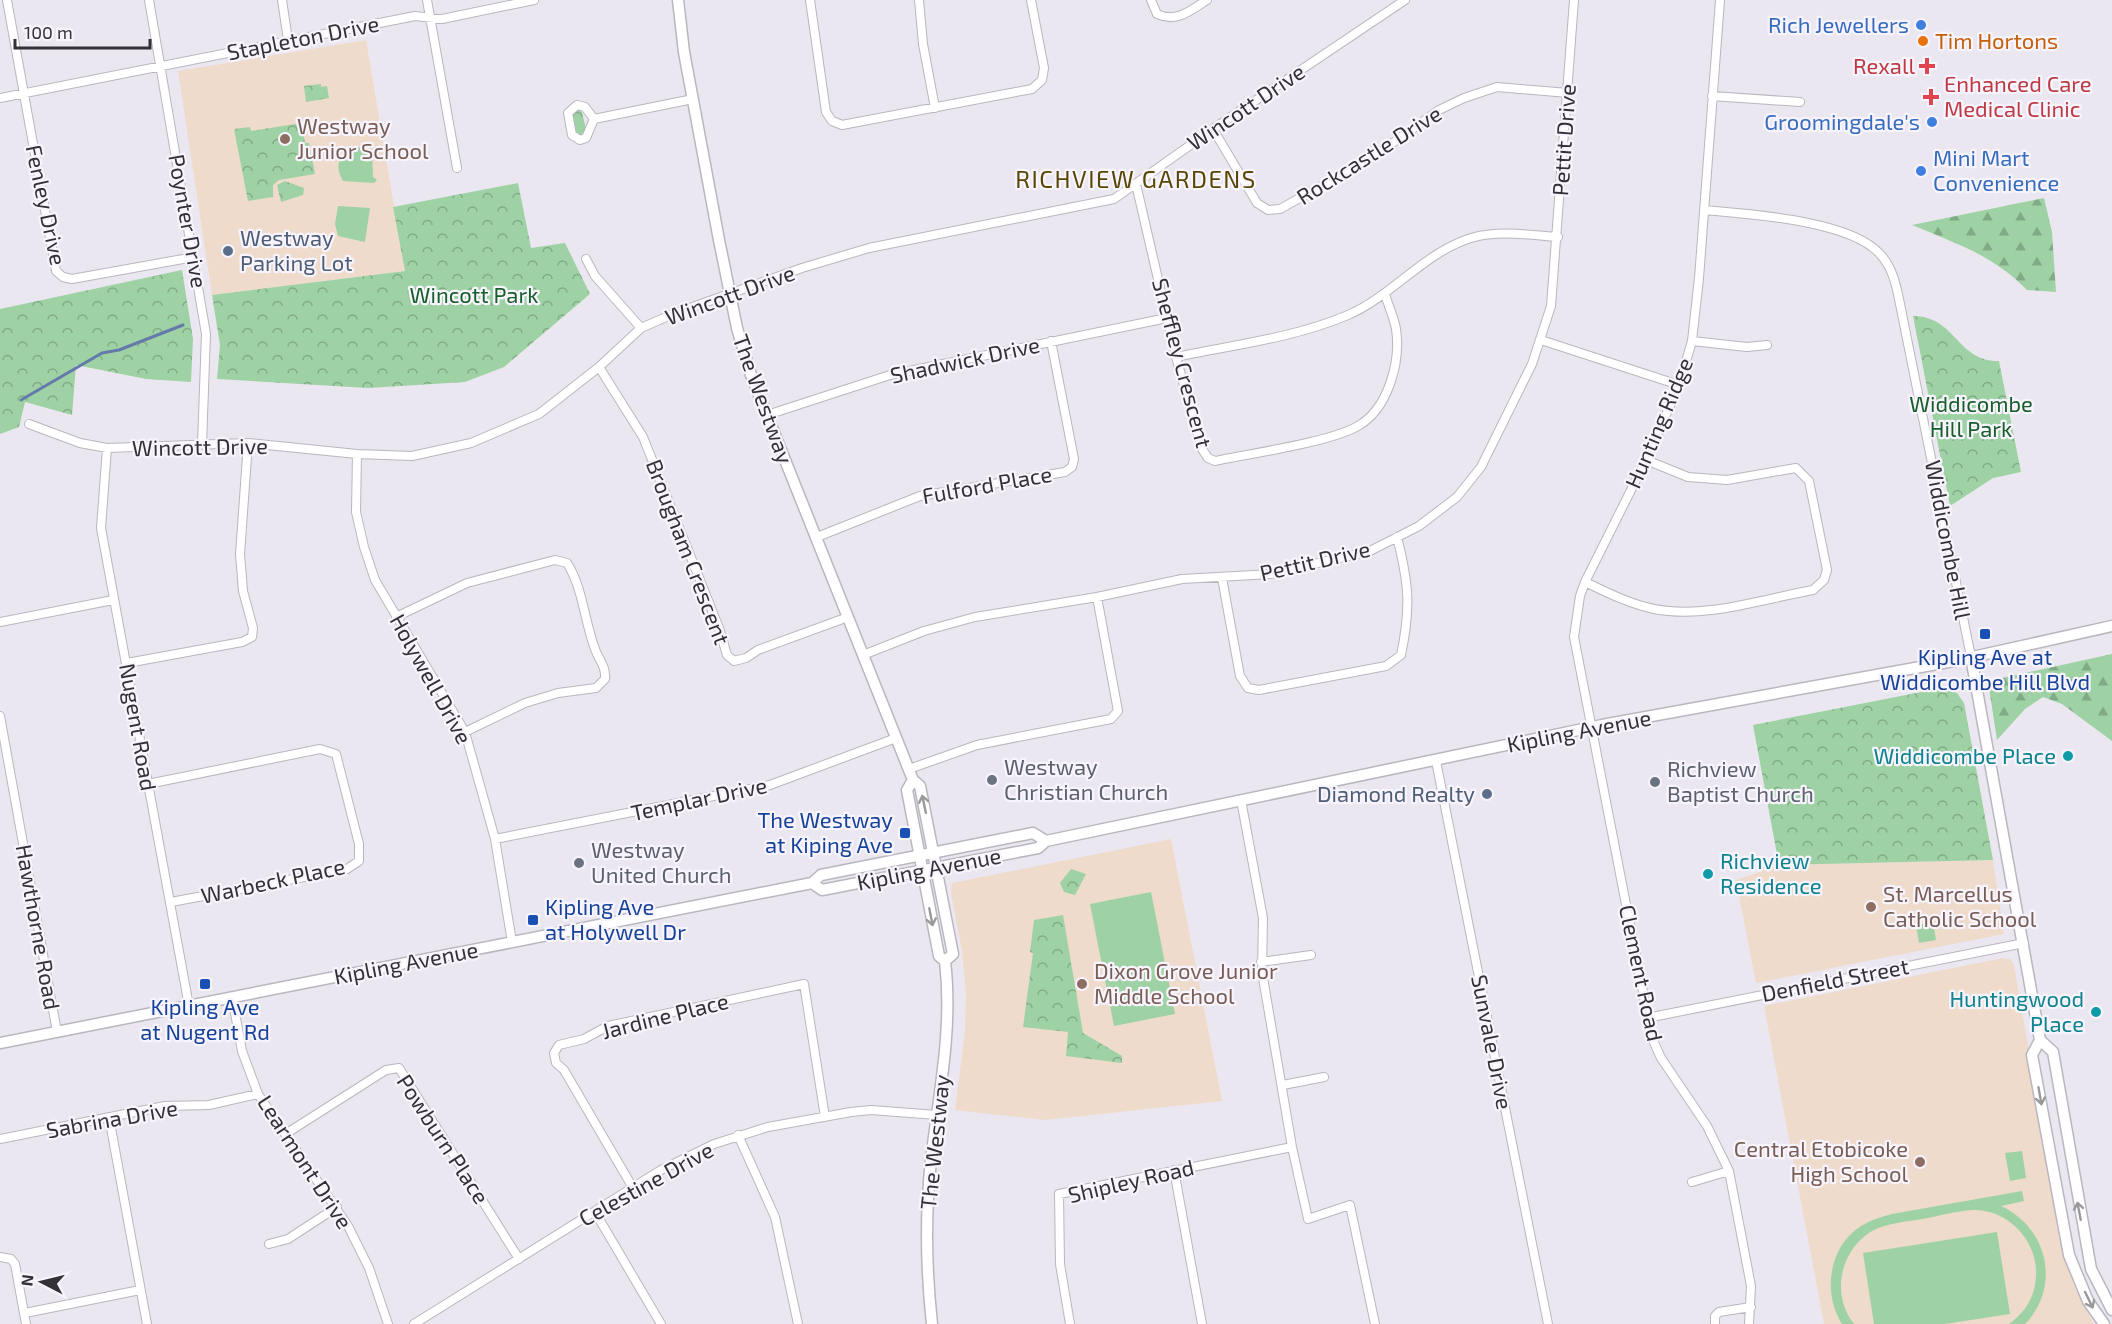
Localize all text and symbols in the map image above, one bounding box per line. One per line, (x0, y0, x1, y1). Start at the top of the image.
street label: Stapleton Drive (224, 10, 381, 65)
place label: Rich Jewellers (1768, 11, 1909, 37)
scale bar (15, 12, 150, 50)
marker: Rich Jewellers (1914, 18, 1928, 32)
text: 100 m (24, 21, 73, 43)
place label: Tim Hortons (1935, 27, 2058, 53)
marker: Tim Hortons (1916, 34, 1930, 48)
place label: Rexall (1853, 52, 1915, 78)
street label: Wincott Drive (1182, 57, 1309, 155)
marker: Rexall (1920, 59, 1934, 73)
place label: Enhanced Care Medical Clinic (1944, 70, 2092, 121)
street label: Pettit Drive (1546, 83, 1580, 197)
marker: Enhanced Care Medical Clinic (1922, 88, 1940, 106)
street label: Rockcastle Drive (1291, 99, 1446, 209)
place label: Groomingdale's (1764, 108, 1920, 134)
place label: Westway Junior School (297, 112, 429, 163)
marker: Groomingdale's (1925, 115, 1939, 129)
marker: Westway Junior School (278, 132, 292, 146)
street label: Fenley Drive (22, 142, 72, 267)
place label: Mini Mart Convenience (1933, 144, 2059, 195)
street label: Poynter Drive (164, 152, 214, 290)
district label: RICHVIEW GARDENS (1015, 164, 1257, 193)
marker: Mini Mart Convenience (1914, 164, 1928, 178)
place label: Westway Parking Lot (240, 224, 353, 275)
marker: Westway Parking Lot (221, 244, 235, 258)
street label: Wincott Drive (661, 259, 798, 330)
street label: Sheffley Crescent (1148, 275, 1218, 450)
park label: Wincott Park (410, 281, 538, 307)
street label: The Westway (729, 330, 799, 467)
street label: Shadwick Drive (888, 330, 1042, 388)
street label: Hunting Ridge (1619, 353, 1697, 492)
park label: Widdicombe Hill Park (1909, 390, 2033, 441)
street label: Wincott Drive (132, 432, 268, 460)
street label: Brougham Crescent (642, 455, 736, 648)
street label: Widdicombe Hill (1921, 458, 1977, 622)
street label: Fulford Place (920, 460, 1054, 508)
street label: Pettit Drive (1257, 535, 1372, 585)
street label: Holywell Drive (385, 609, 478, 748)
marker: Kipling Ave at Widdicombe Hill Blvd (1978, 627, 1992, 641)
place label: Kipling Ave at Widdicombe Hill Blvd (1880, 643, 2090, 694)
street label: Nugent Road (115, 661, 163, 793)
street label: Kipling Avenue (1504, 703, 1653, 757)
place label: Widdicombe Place (1873, 742, 2056, 768)
marker: Widdicombe Place (2061, 749, 2075, 763)
place label: Westway Christian Church (1004, 753, 1168, 804)
place label: Richview Baptist Church (1667, 755, 1814, 806)
street label: Templar Drive (628, 771, 769, 825)
marker: Westway Christian Church (985, 773, 999, 787)
marker: Richview Baptist Church (1648, 775, 1662, 789)
place label: Diamond Realty (1317, 780, 1475, 806)
marker: Diamond Realty (1480, 787, 1494, 801)
one-way arrow (918, 795, 929, 815)
place label: The Westway at Kiping Ave (757, 806, 893, 857)
marker: The Westway at Kiping Ave (898, 826, 912, 840)
place label: Westway United Church (591, 836, 732, 887)
street label: Kipling Avenue (854, 841, 1003, 895)
street label: Hawthorne Road (12, 842, 66, 1012)
place label: Richview Residence (1720, 847, 1822, 898)
street label: Warbeck Place (198, 852, 347, 908)
marker: Westway United Church (572, 856, 586, 870)
marker: Richview Residence (1701, 867, 1715, 881)
place label: St. Marcellus Catholic School (1883, 880, 2037, 931)
place label: Kipling Ave at Holywell Dr (545, 893, 686, 944)
marker: St. Marcellus Catholic School (1864, 900, 1878, 914)
street label: Clement Road (1615, 902, 1669, 1043)
one-way arrow (926, 907, 937, 927)
marker: Kipling Ave at Holywell Dr (526, 913, 540, 927)
street label: Kipling Avenue (331, 935, 480, 989)
street label: Denfield Street (1759, 952, 1911, 1006)
place label: Dixon Grove Junior Middle School (1094, 957, 1278, 1008)
street label: Sunvale Drive (1467, 972, 1519, 1111)
marker: Kipling Ave at Nugent Rd (198, 977, 212, 991)
marker: Dixon Grove Junior Middle School (1075, 977, 1089, 991)
place label: Huntingwood Place (1949, 985, 2084, 1036)
street label: Jardine Place (599, 987, 731, 1043)
place label: Kipling Ave at Nugent Rd (140, 993, 270, 1044)
marker: Huntingwood Place (2089, 1005, 2103, 1019)
street label: Powburn Place (392, 1069, 495, 1208)
street label: The Westway (914, 1073, 954, 1211)
one-way arrow (2035, 1086, 2046, 1106)
street label: Learmont Drive (253, 1090, 359, 1233)
street label: Sabrina Drive (44, 1094, 180, 1142)
place label: Central Etobicoke High School (1734, 1135, 1908, 1186)
street label: Celestine Drive (574, 1136, 717, 1231)
street label: Shipley Road (1065, 1153, 1196, 1207)
marker: Central Etobicoke High School (1913, 1155, 1927, 1169)
one-way arrow (2073, 1202, 2084, 1222)
north arrow (12, 1252, 72, 1312)
text: N (16, 1273, 37, 1287)
one-way arrow (2083, 1291, 2095, 1309)

